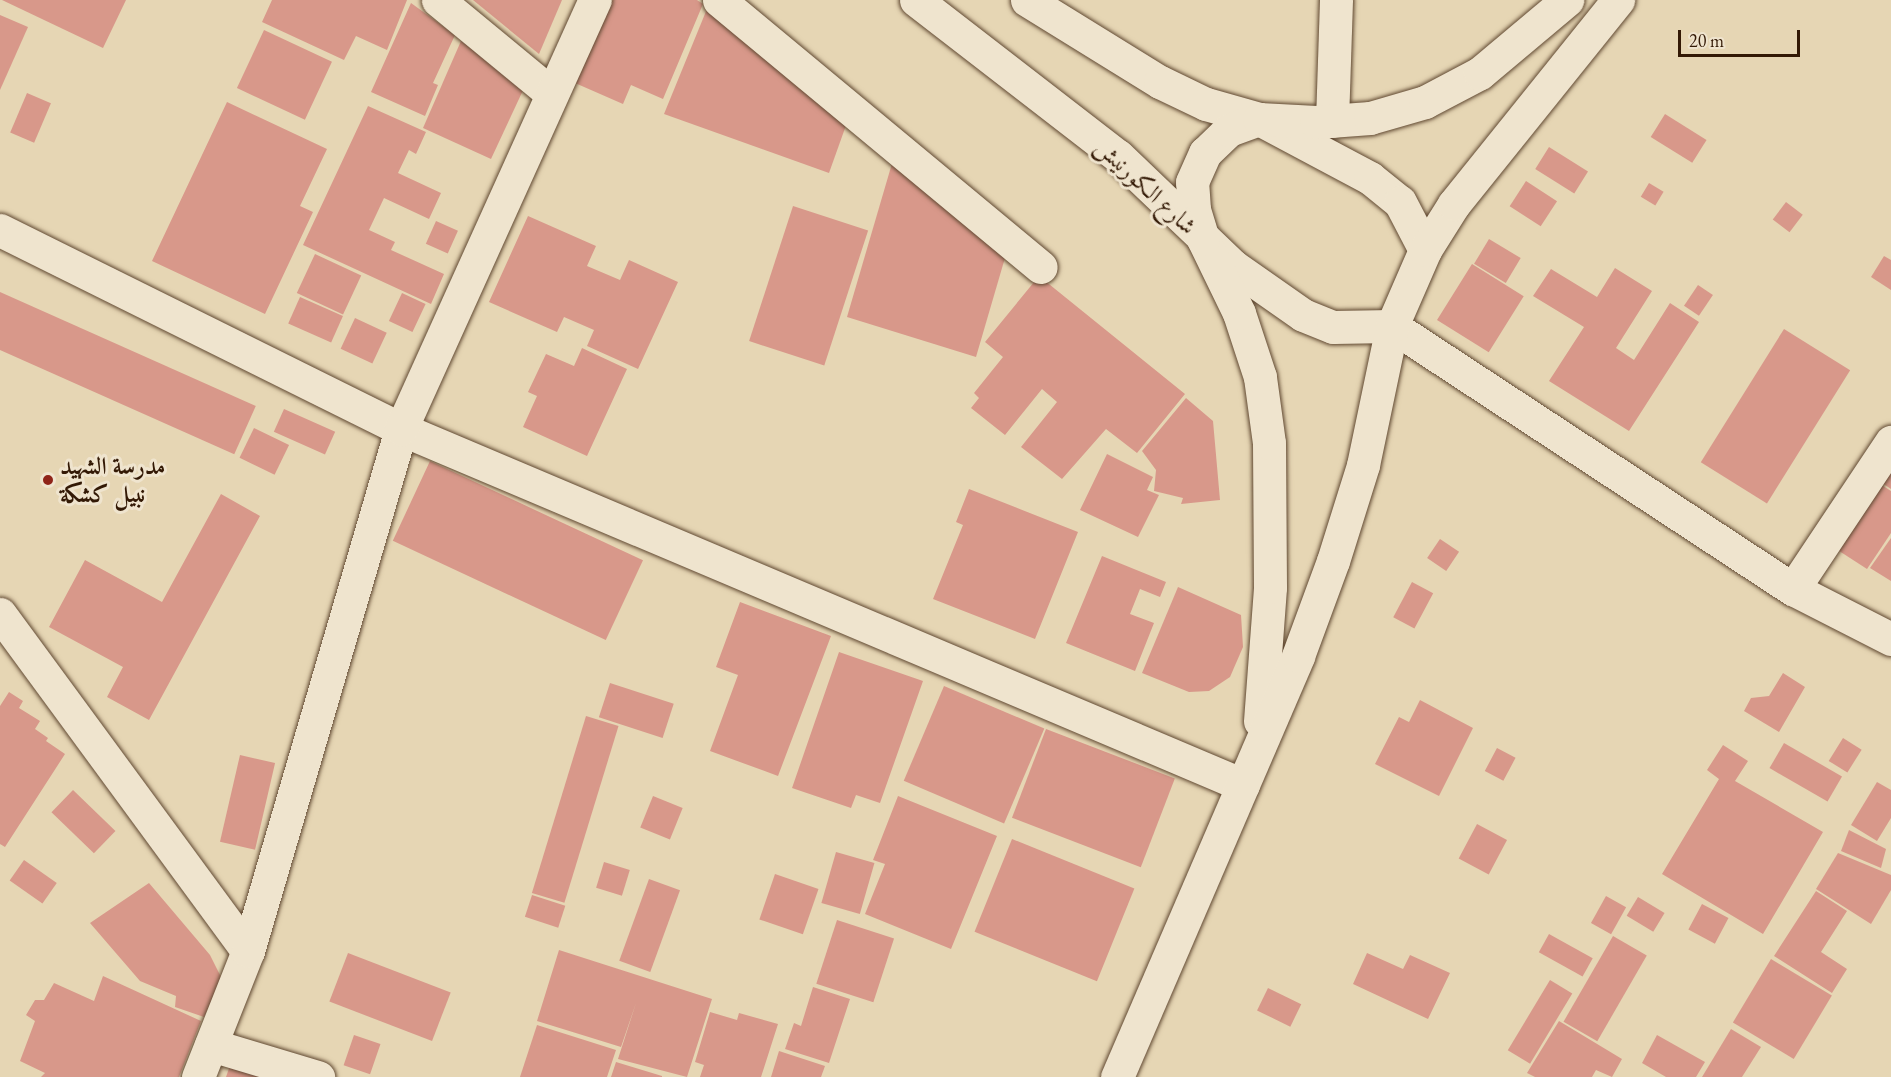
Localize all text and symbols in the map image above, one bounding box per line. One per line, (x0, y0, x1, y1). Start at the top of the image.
scale bar (1681, 18, 1802, 56)
text: 20 m (1689, 29, 1724, 52)
street label: شارع الكورنيش (1089, 132, 1203, 240)
place label: مدرسة الشهيد نبيل كشكة (60, 452, 165, 508)
marker: مدرسة الشهيد نبيل كشكة (41, 473, 55, 487)

